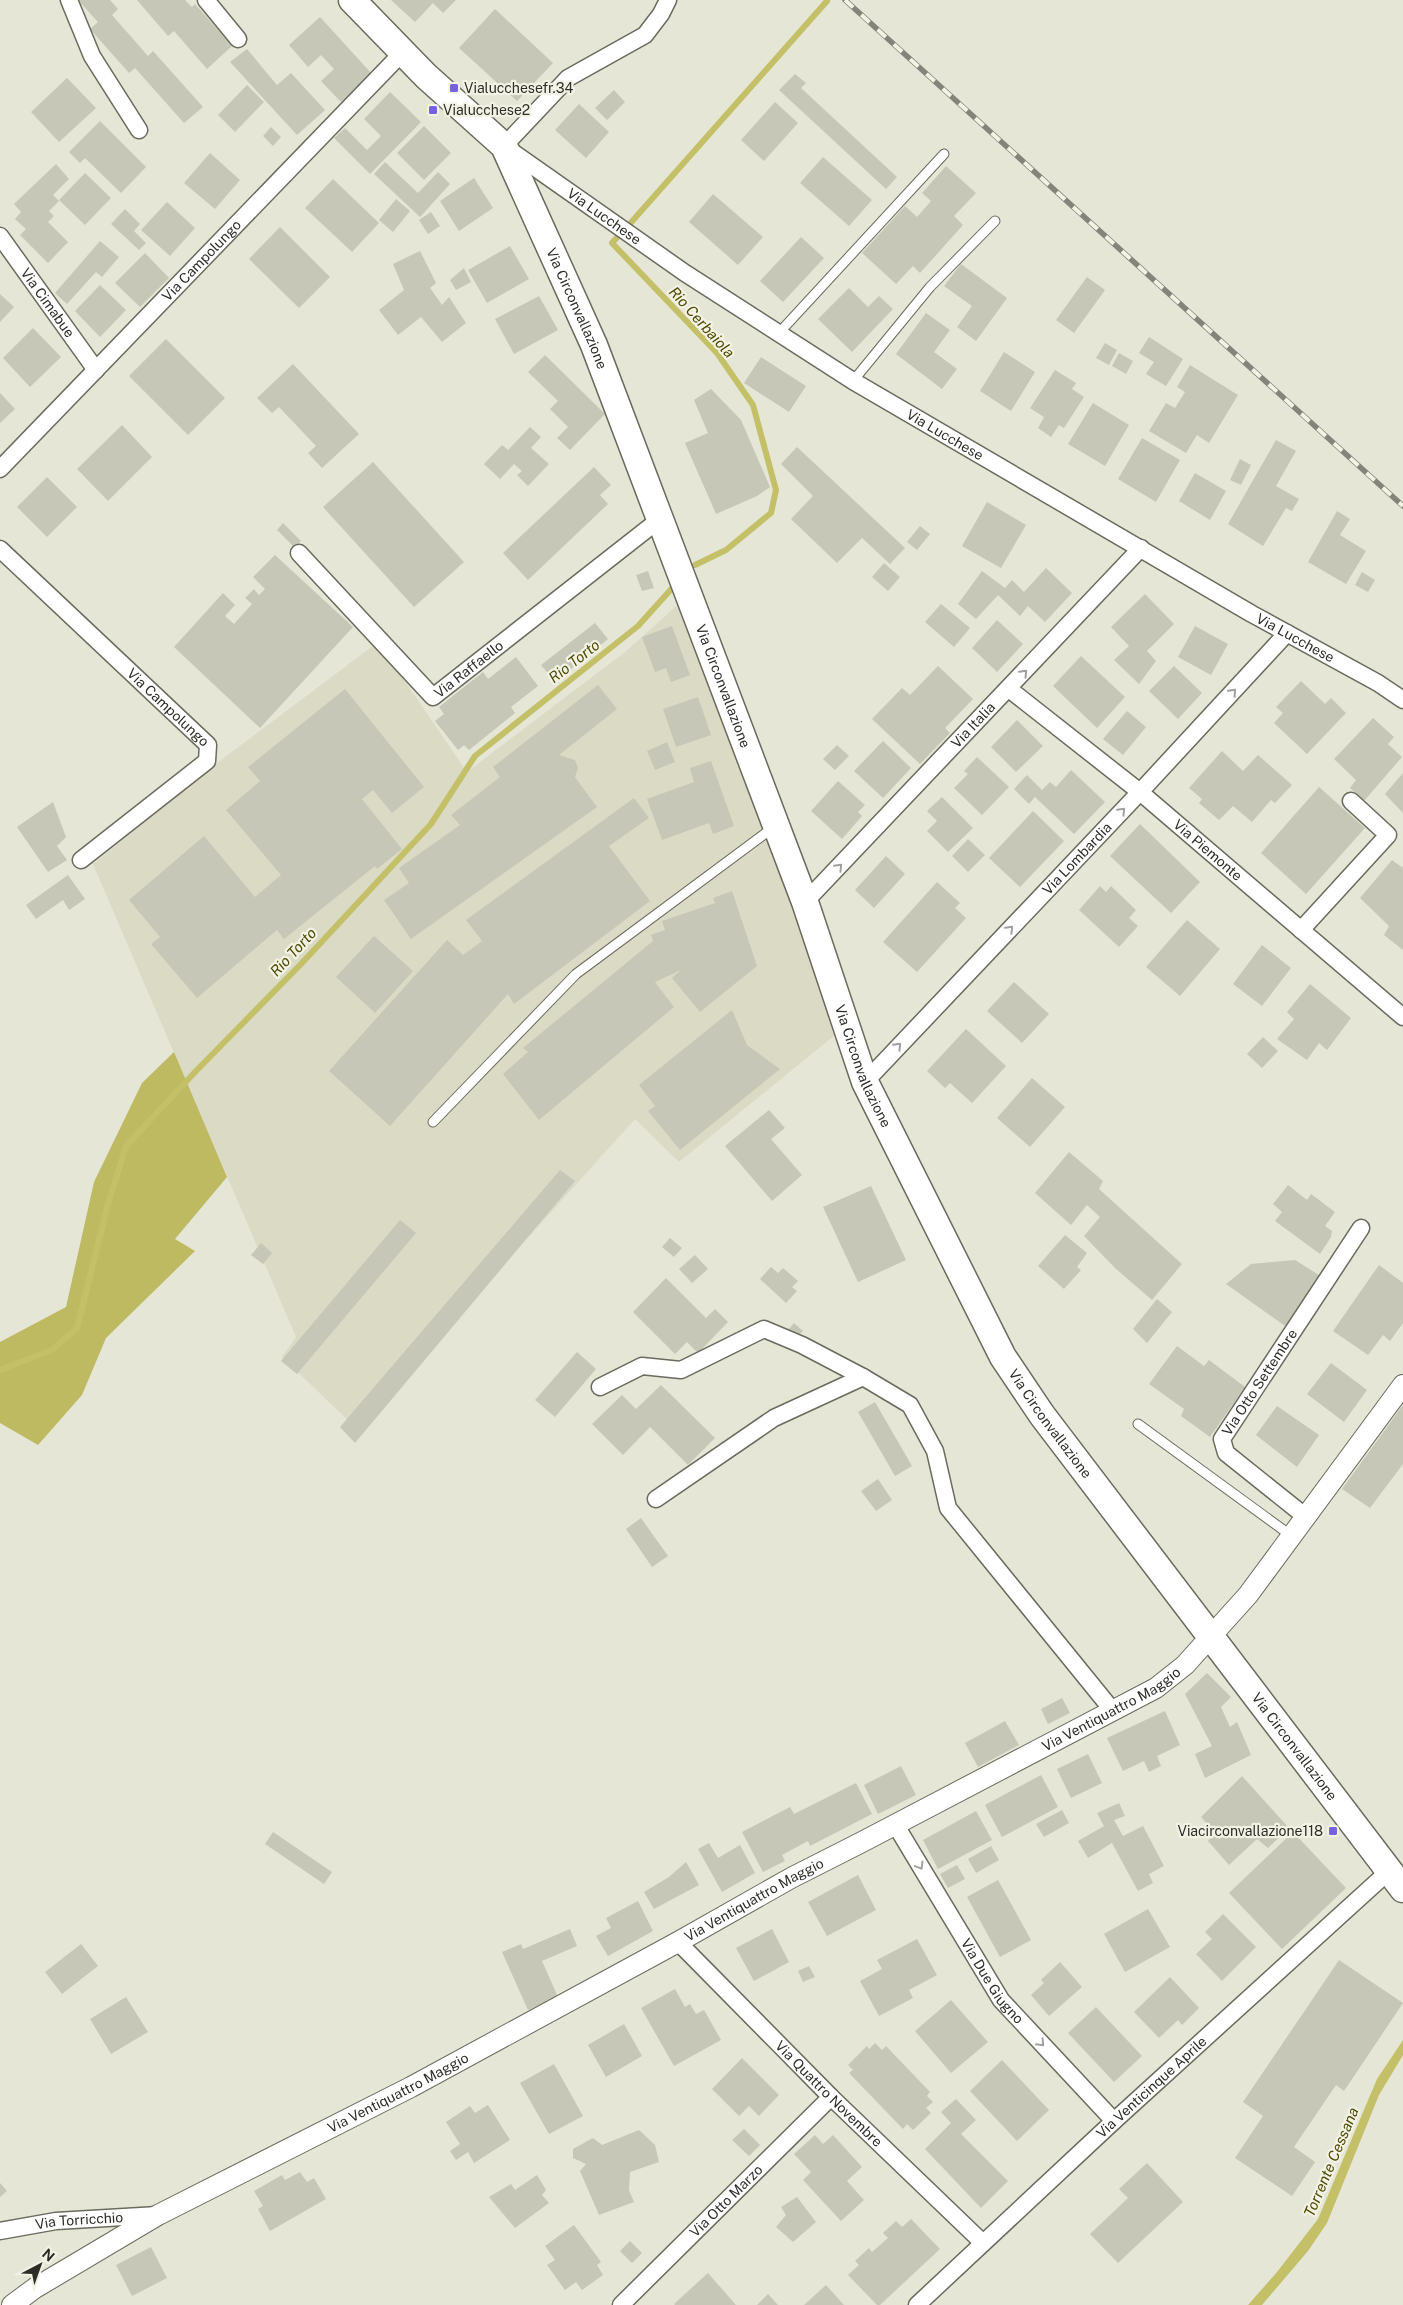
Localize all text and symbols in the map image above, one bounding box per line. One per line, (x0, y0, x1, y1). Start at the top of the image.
place label: Vialucchesefr.34 (464, 80, 573, 96)
marker: Vialucchesefr.34 (448, 82, 460, 94)
place label: Vialucchese2 (443, 102, 530, 118)
marker: Vialucchese2 (427, 104, 439, 116)
street label: Via Lucchese (564, 185, 644, 248)
street label: Via Campolungo (159, 217, 244, 304)
street label: Via Circonvallazione (543, 245, 610, 371)
street label: Via Cimabue (18, 265, 78, 340)
water label: Rio Cerbaiola (666, 283, 738, 361)
street label: Via Lucchese (904, 406, 986, 463)
street label: Via Lucchese (1254, 610, 1337, 666)
street label: Via Circonvallazione (693, 622, 754, 750)
water label: Rio Torto (545, 636, 603, 686)
street label: Via Raffaello (431, 637, 506, 701)
street label: Via Campolungo (124, 665, 212, 750)
one-way arrow (1018, 670, 1027, 679)
one-way arrow (1227, 688, 1236, 697)
street label: Via Italia (948, 699, 998, 751)
one-way arrow (1117, 808, 1126, 817)
street label: Via Piemonte (1170, 816, 1246, 884)
street label: Via Lombardia (1039, 819, 1115, 898)
one-way arrow (833, 863, 842, 872)
water label: Rio Torto (266, 924, 320, 980)
one-way arrow (1004, 925, 1013, 934)
street label: Via Circonvallazione (832, 1003, 894, 1130)
one-way arrow (892, 1043, 901, 1052)
street label: Via Otto Settembre (1219, 1326, 1300, 1439)
street label: Via Circonvallazione (1005, 1366, 1095, 1481)
street label: Via Ventiquattro Maggio (1039, 1664, 1184, 1754)
street label: Via Circonvallazione (1249, 1690, 1341, 1803)
place label: Viacirconvallazione118 (1177, 1823, 1323, 1839)
marker: Viacirconvallazione118 (1327, 1825, 1339, 1837)
street label: Via Ventiquattro Maggio (682, 1855, 826, 1945)
one-way arrow (914, 1860, 924, 1869)
street label: Via Due Giugno (958, 1936, 1027, 2027)
street label: Via Venticinque Aprile (1093, 2033, 1210, 2141)
street label: Via Quattro Novembre (772, 2037, 886, 2150)
one-way arrow (1035, 2037, 1044, 2046)
street label: Via Ventiquattro Maggio (325, 2049, 471, 2136)
water label: Torrente Cessana (1300, 2105, 1362, 2219)
street label: Via Otto Marzo (686, 2161, 766, 2240)
street label: Via Torricchio (34, 2209, 124, 2233)
north arrow (15, 2240, 65, 2290)
text: N (39, 2246, 58, 2265)

